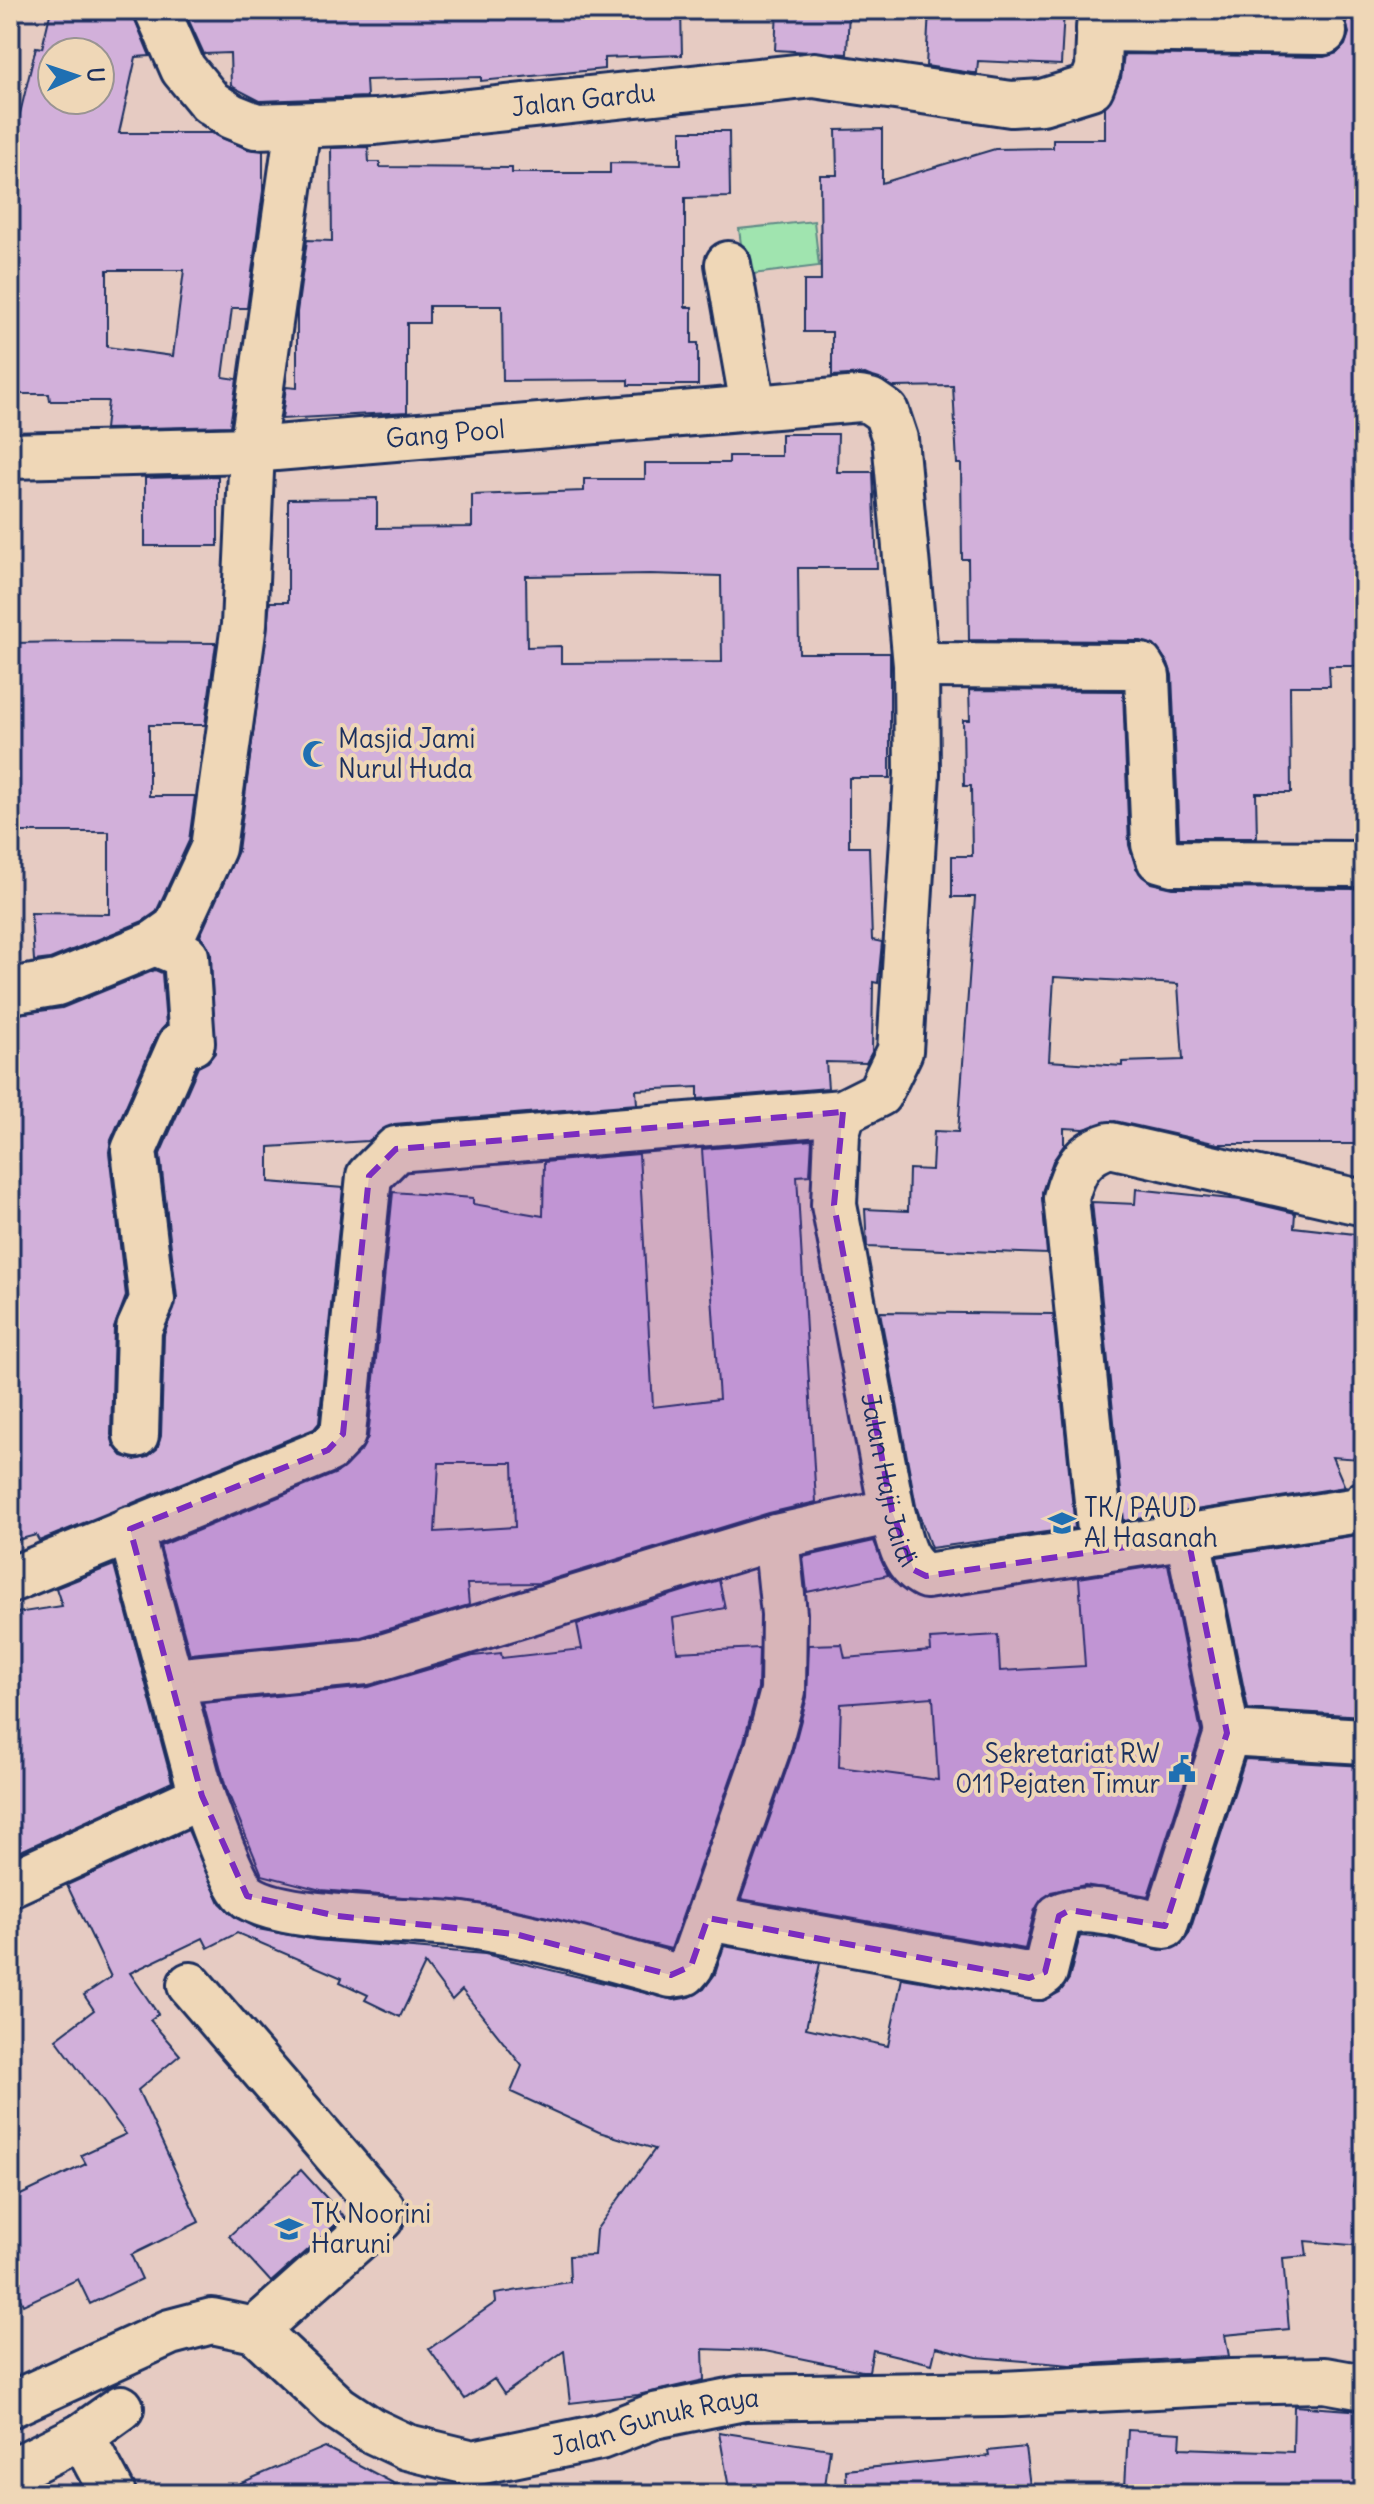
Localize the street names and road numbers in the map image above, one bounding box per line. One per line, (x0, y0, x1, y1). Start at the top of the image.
street label: Jalan Gardu (510, 75, 657, 123)
street label: Gang Pool (384, 412, 506, 455)
street label: Jalan Haji Jaidi (854, 1390, 925, 1573)
street label: Jalan Gunuk Raya (548, 2381, 760, 2463)

